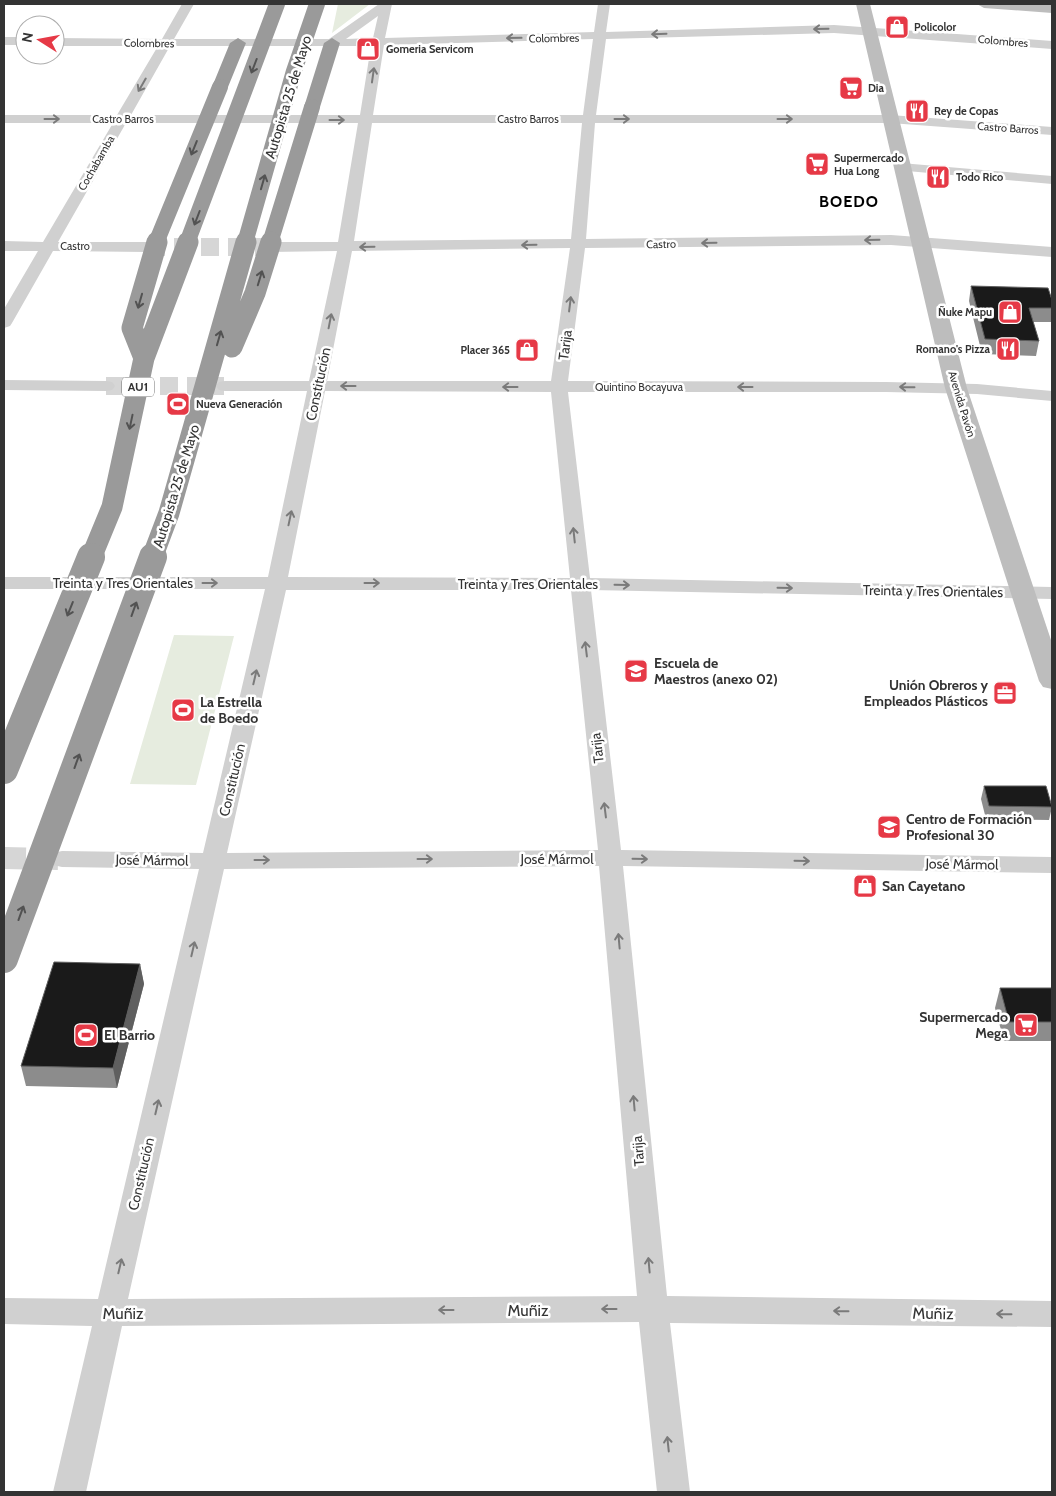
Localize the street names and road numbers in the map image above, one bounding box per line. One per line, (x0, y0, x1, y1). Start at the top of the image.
street label: Colombres (529, 31, 580, 45)
street label: Colombres (977, 32, 1029, 50)
street label: Autopista 25 de Mayo (261, 33, 315, 161)
street label: Colombres (124, 36, 175, 50)
street label: Castro Barros (92, 112, 154, 126)
street label: Castro Barros (497, 112, 559, 126)
street label: Castro Barros (977, 119, 1040, 137)
street label: Cochabamba (75, 132, 118, 193)
street label: Castro (646, 237, 676, 251)
street label: Castro (60, 239, 90, 253)
street label: Tarija (554, 329, 576, 361)
street label: Constitución (301, 346, 335, 422)
street label: Avenida Pavón (945, 369, 979, 439)
road number: AU1 (122, 378, 154, 397)
street label: Quintino Bocayuva (595, 380, 684, 394)
street label: Autopista 25 de Mayo (149, 422, 203, 550)
street label: Treinta y Tres Orientales (53, 574, 193, 592)
street label: Treinta y Tres Orientales (458, 575, 598, 593)
street label: Treinta y Tres Orientales (863, 581, 1004, 601)
street label: Tarija (586, 732, 608, 764)
street label: Constitución (215, 742, 249, 818)
street label: José Mármol (114, 850, 189, 870)
street label: José Mármol (520, 850, 594, 868)
street label: José Mármol (924, 854, 999, 874)
street label: Tarija (628, 1135, 648, 1167)
street label: Constitución (124, 1136, 158, 1212)
street label: Muñiz (507, 1301, 549, 1320)
street label: Muñiz (102, 1304, 144, 1323)
street label: Muñiz (912, 1304, 954, 1323)

